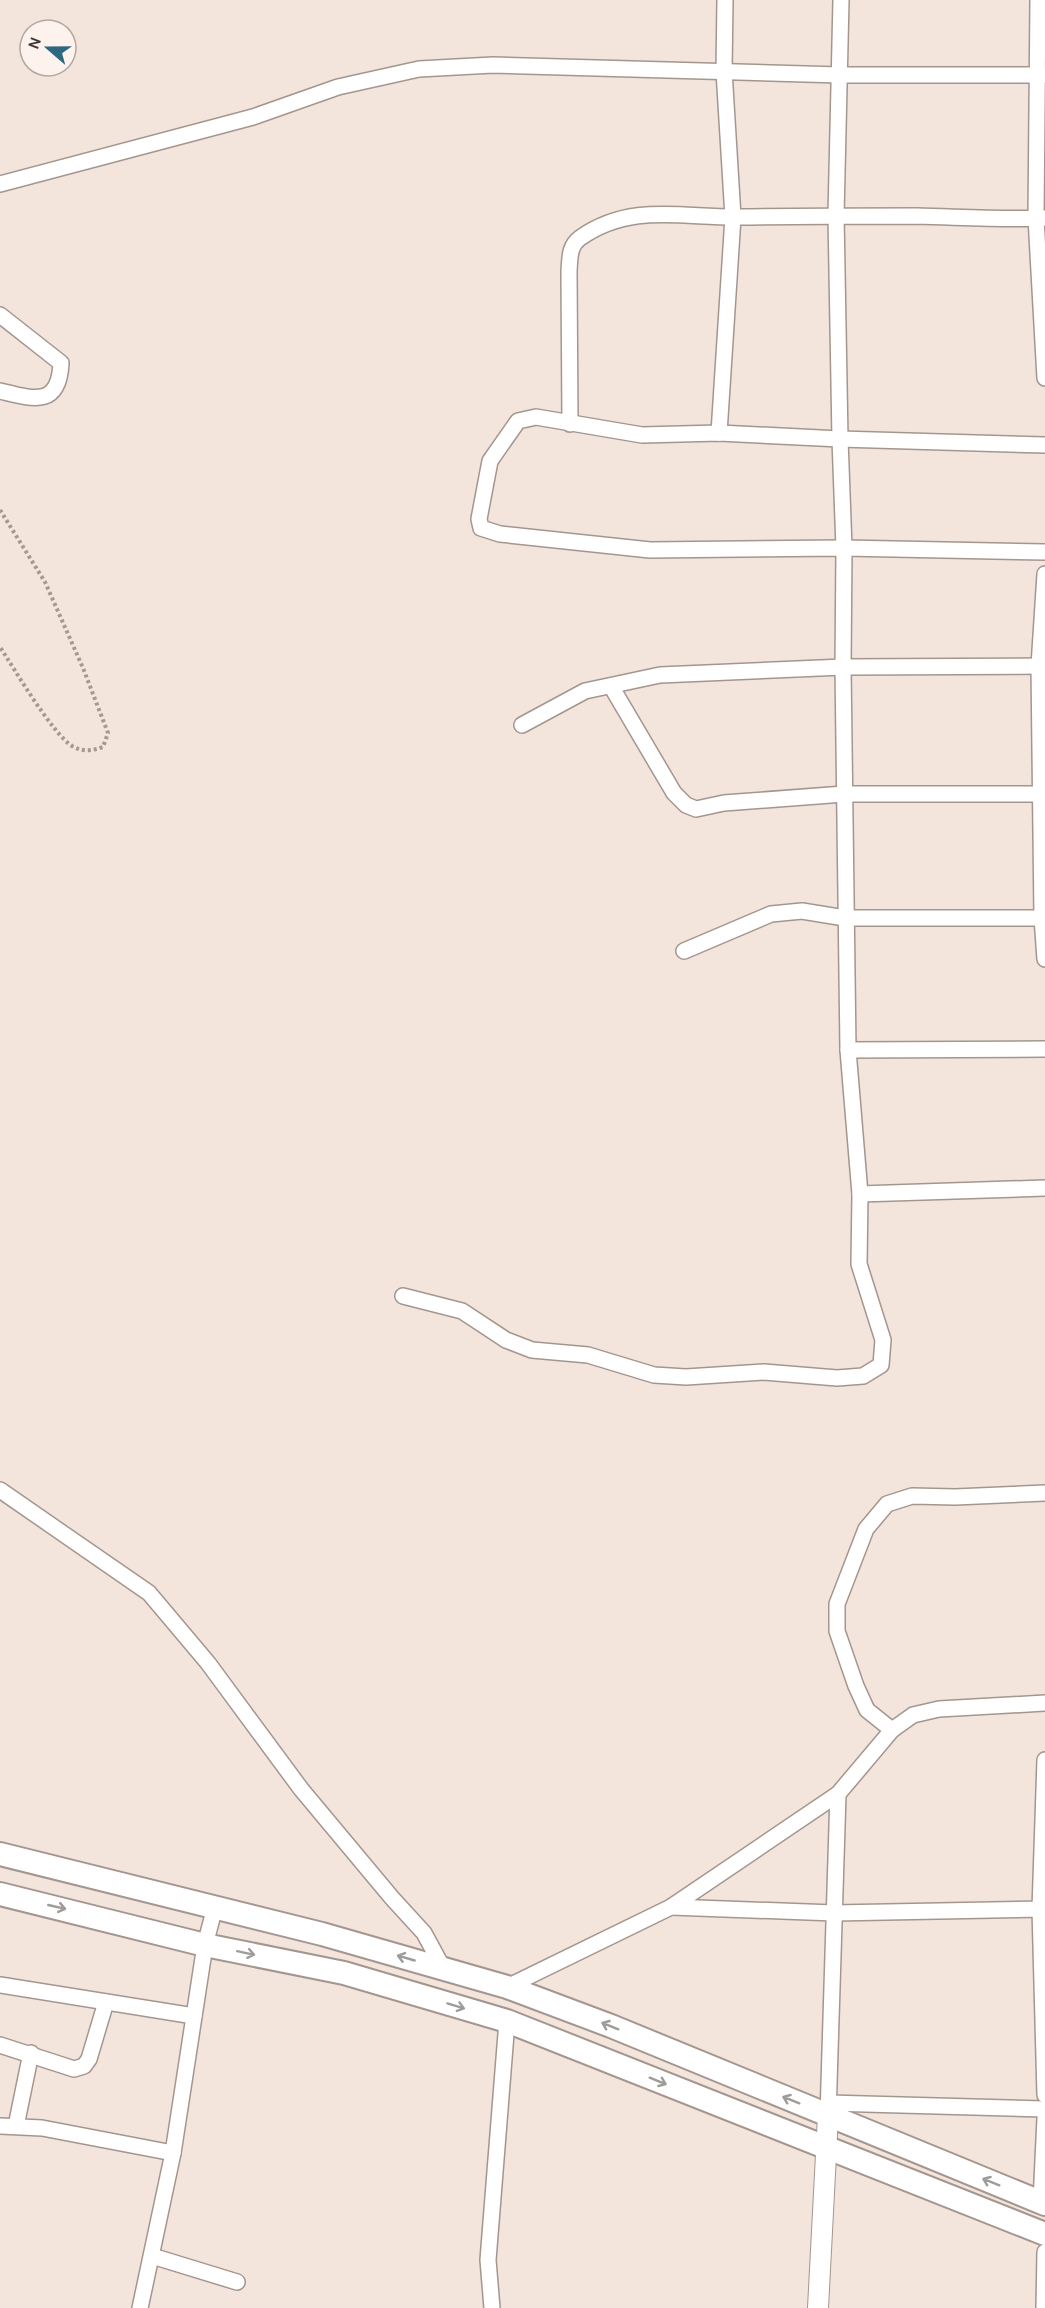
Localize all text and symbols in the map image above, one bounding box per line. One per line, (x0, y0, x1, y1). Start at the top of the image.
north arrow (18, 18, 78, 78)
text: N (23, 34, 45, 52)
one-way arrow (47, 1902, 66, 1914)
one-way arrow (236, 1948, 256, 1959)
one-way arrow (397, 1951, 416, 1963)
one-way arrow (446, 2001, 465, 2012)
one-way arrow (602, 2020, 620, 2031)
one-way arrow (649, 2076, 667, 2087)
one-way arrow (782, 2094, 800, 2105)
one-way arrow (982, 2176, 1001, 2187)

